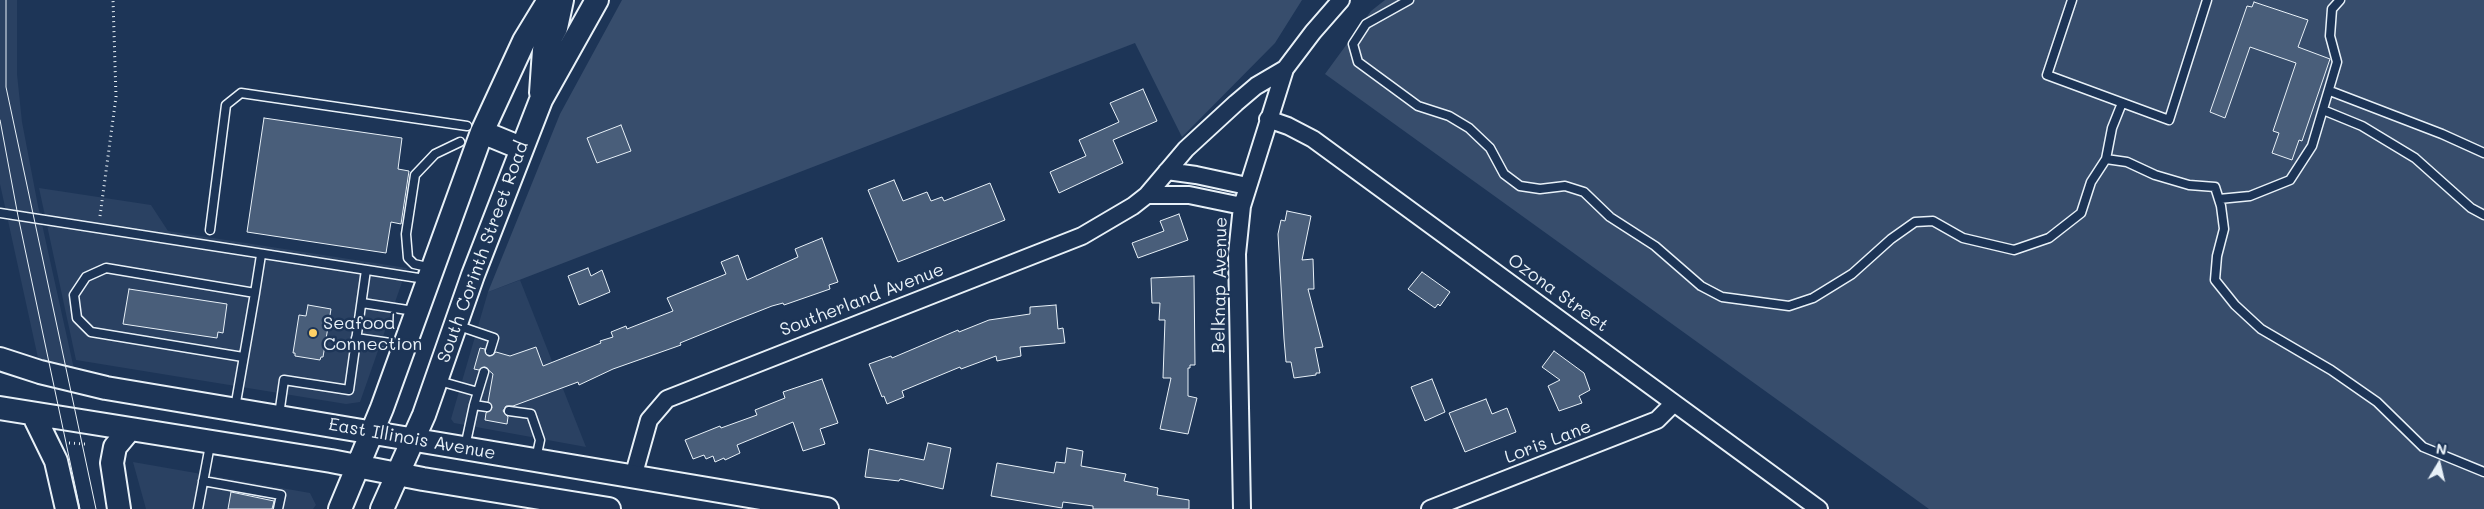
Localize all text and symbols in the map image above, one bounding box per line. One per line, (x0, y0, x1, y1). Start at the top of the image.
street label: South Corinth Street Road (433, 138, 533, 366)
street label: Belknap Avenue (1208, 216, 1232, 354)
street label: Ozona Street (1503, 249, 1613, 337)
street label: Southerland Avenue (777, 259, 947, 341)
place label: Seafood Connection (323, 312, 422, 354)
marker: Seafood Connection (307, 327, 319, 339)
street label: East Illinois Avenue (327, 414, 497, 464)
street label: Loris Lane (1502, 416, 1594, 468)
text: N (2435, 438, 2448, 459)
north arrow (2414, 439, 2464, 489)

